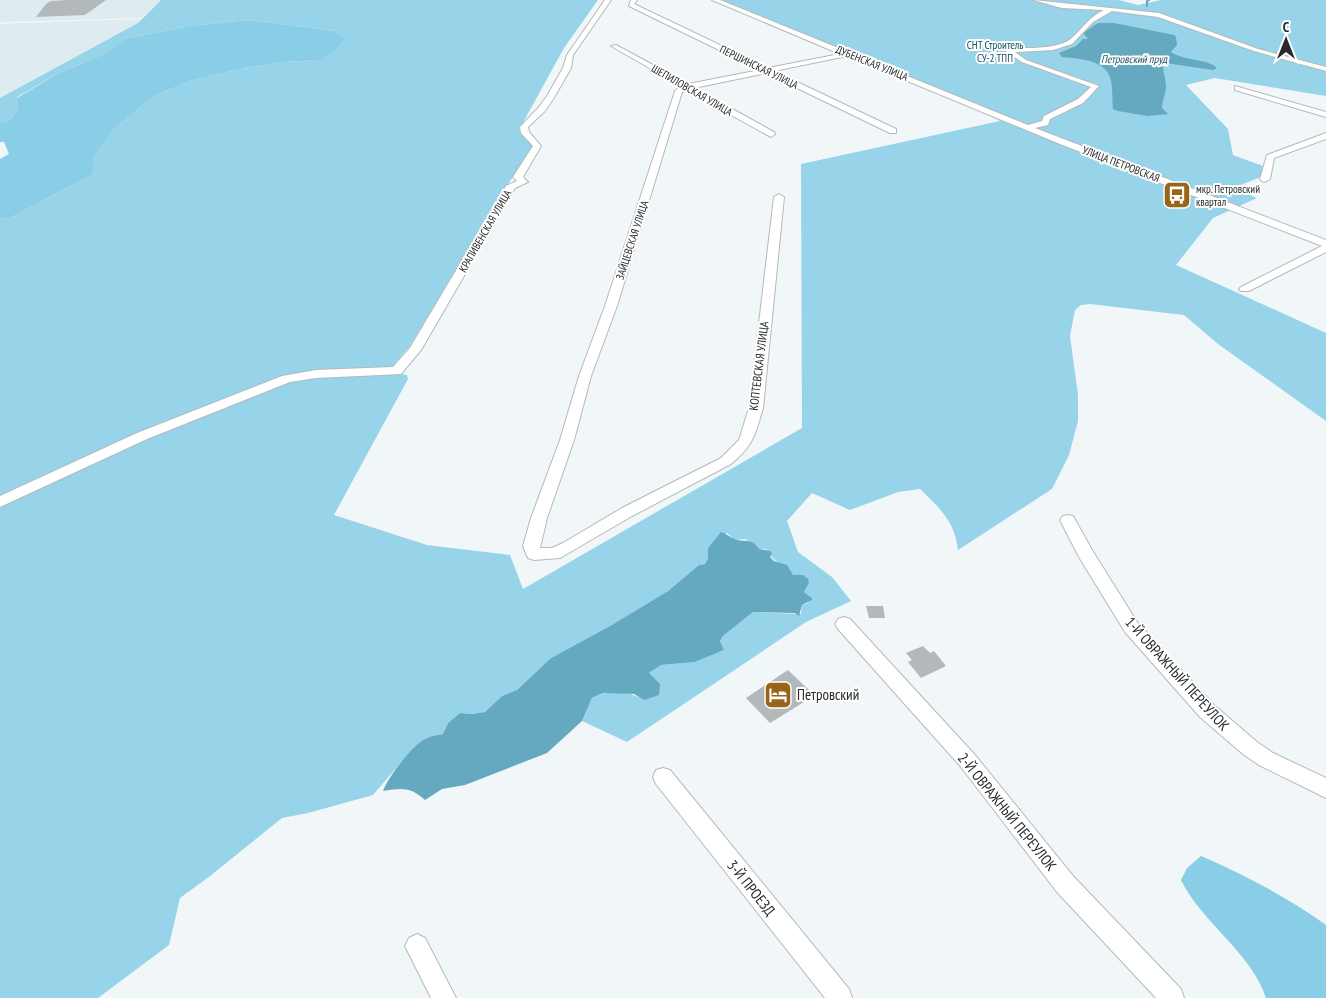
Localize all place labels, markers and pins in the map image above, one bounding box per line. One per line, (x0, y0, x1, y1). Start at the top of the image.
bus stop icon: мкр. Петровский квартал (1162, 180, 1192, 210)
place label: мкр. Петровский квартал (1196, 182, 1260, 209)
hotel icon: Петровский (763, 680, 793, 710)
place label: Петровский (797, 685, 859, 704)

